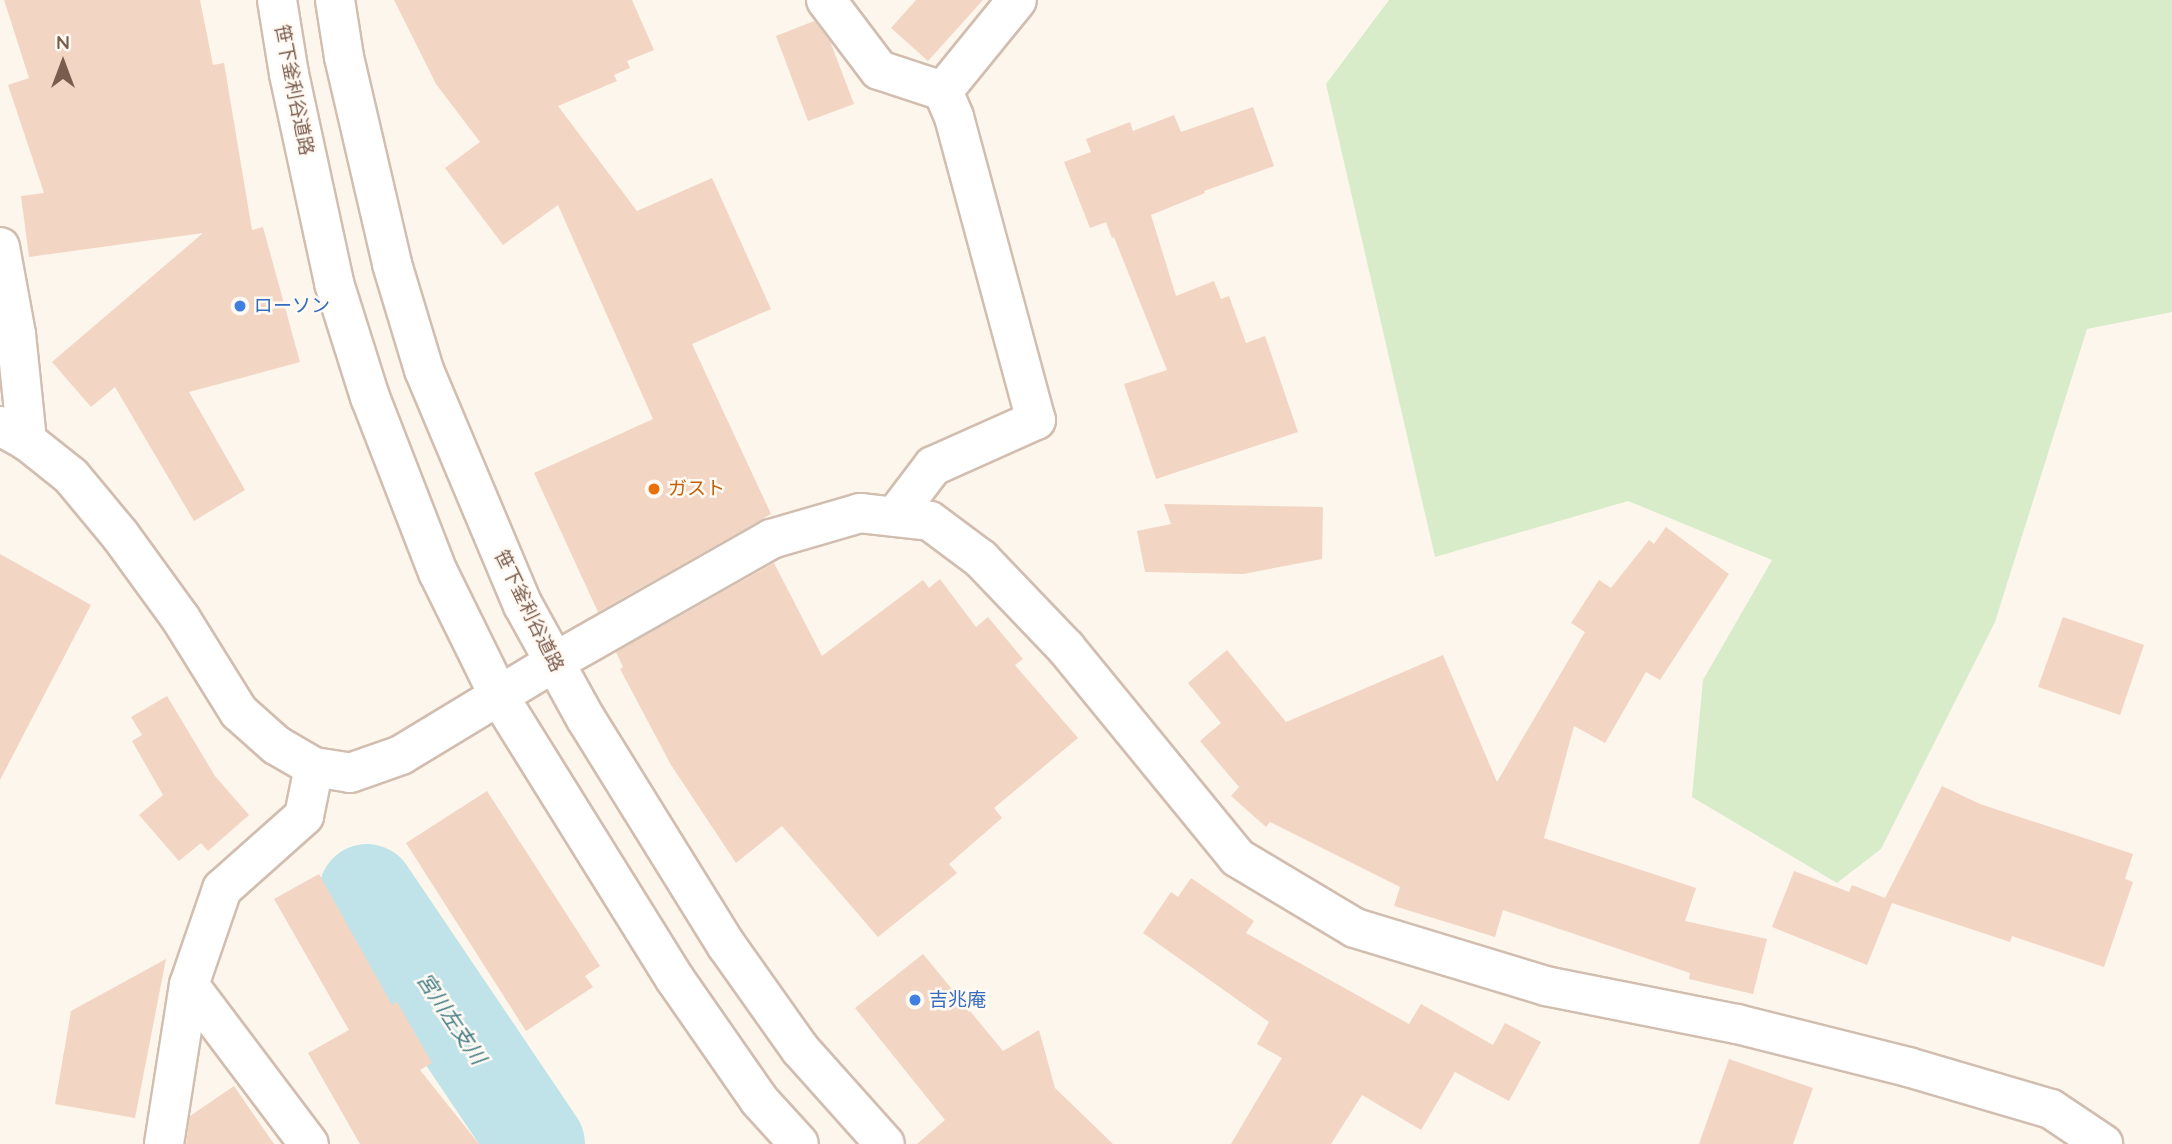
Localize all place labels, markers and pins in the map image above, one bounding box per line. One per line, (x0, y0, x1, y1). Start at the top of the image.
place label: ローソン (254, 295, 330, 317)
marker: ローソン (232, 298, 248, 314)
place label: ガスト (668, 478, 725, 500)
marker: ガスト (646, 481, 662, 497)
place label: 吉兆庵 (929, 989, 986, 1011)
marker: 吉兆庵 (907, 992, 923, 1008)

